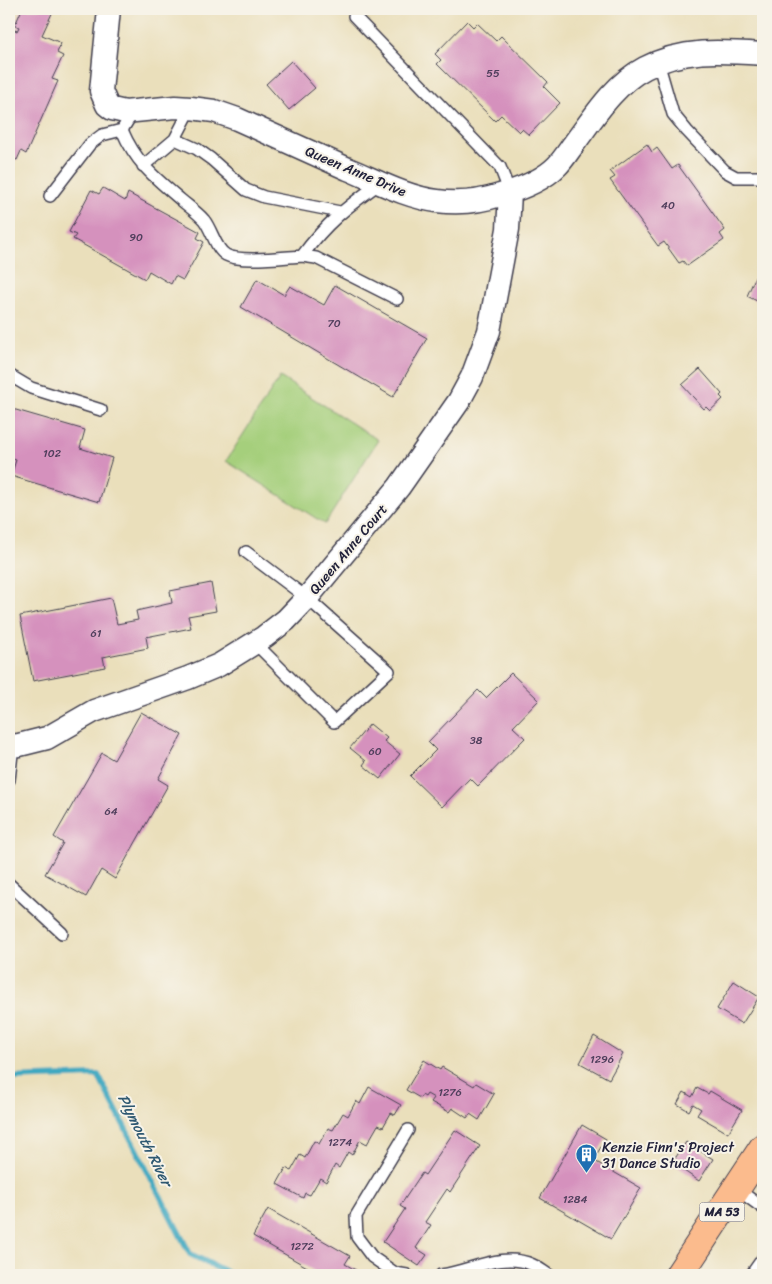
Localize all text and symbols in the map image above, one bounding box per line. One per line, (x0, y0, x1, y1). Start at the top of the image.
house number: 55 (486, 64, 500, 83)
street label: Queen Anne Drive (301, 139, 411, 204)
house number: 40 (661, 196, 675, 215)
house number: 90 (129, 228, 143, 247)
house number: 70 (327, 314, 341, 333)
house number: 102 (43, 444, 62, 463)
street label: Queen Anne Court (303, 498, 394, 600)
house number: 61 (91, 624, 102, 643)
house number: 38 (470, 731, 483, 750)
house number: 60 (368, 742, 382, 761)
house number: 64 (104, 802, 118, 821)
house number: 1296 (590, 1050, 614, 1069)
house number: 1276 (438, 1083, 462, 1102)
water label: Plymouth River (111, 1089, 181, 1193)
house number: 1274 (328, 1133, 352, 1152)
place label: Kenzie Finn's Project 31 Dance Studio (602, 1135, 735, 1176)
building icon: Kenzie Finn's Project 31 Dance Studio (574, 1143, 598, 1174)
house number: 1284 (563, 1190, 587, 1209)
road number: MA 53 (700, 1202, 744, 1222)
house number: 1272 (290, 1237, 314, 1256)

